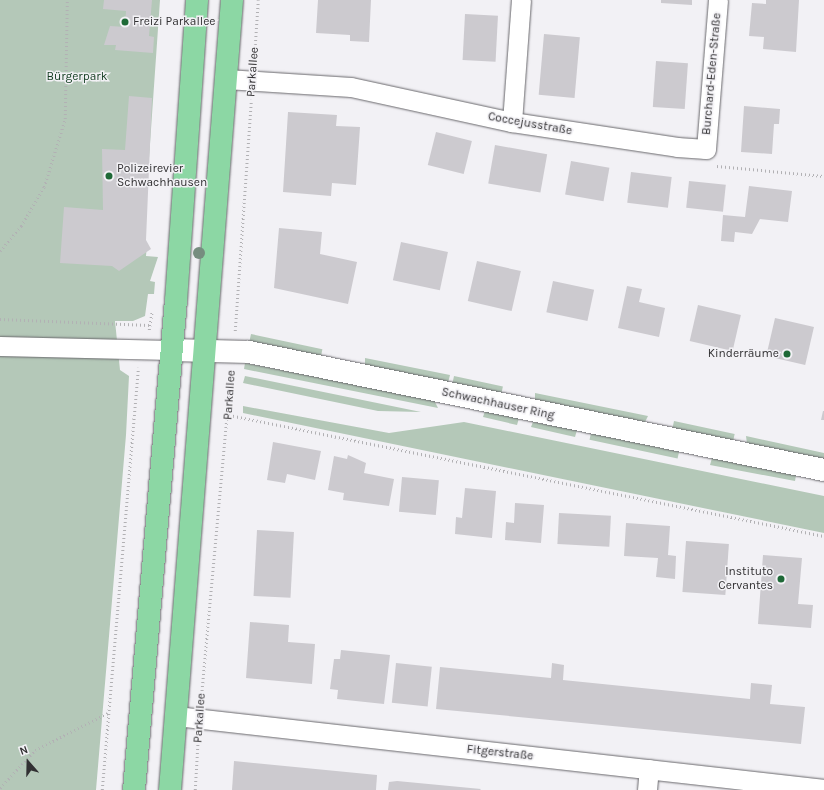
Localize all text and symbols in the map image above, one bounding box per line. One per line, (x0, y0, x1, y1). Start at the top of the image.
street label: Burchard-Eden-Straße (699, 12, 725, 136)
place label: Freizi Parkallee (133, 15, 215, 29)
marker: Freizi Parkallee (120, 17, 130, 27)
street label: Parkallee (244, 47, 262, 97)
park label: Bürgerpark (47, 70, 107, 84)
street label: Coccejusstraße (487, 110, 573, 138)
place label: Polizeirevier Schwachhausen (117, 162, 207, 190)
marker: Polizeirevier Schwachhausen (104, 171, 114, 181)
place label: Kinderräume (708, 347, 779, 361)
marker: Kinderräume (782, 349, 792, 359)
street label: Parkallee (221, 370, 239, 420)
street label: Schwachhauser Ring (440, 385, 556, 423)
place label: Instituto Cervantes (718, 565, 773, 593)
marker: Instituto Cervantes (776, 574, 786, 584)
street label: Parkallee (191, 693, 209, 743)
north arrow (8, 742, 48, 782)
street label: Fitgerstraße (466, 742, 534, 764)
text: N (18, 743, 30, 758)

